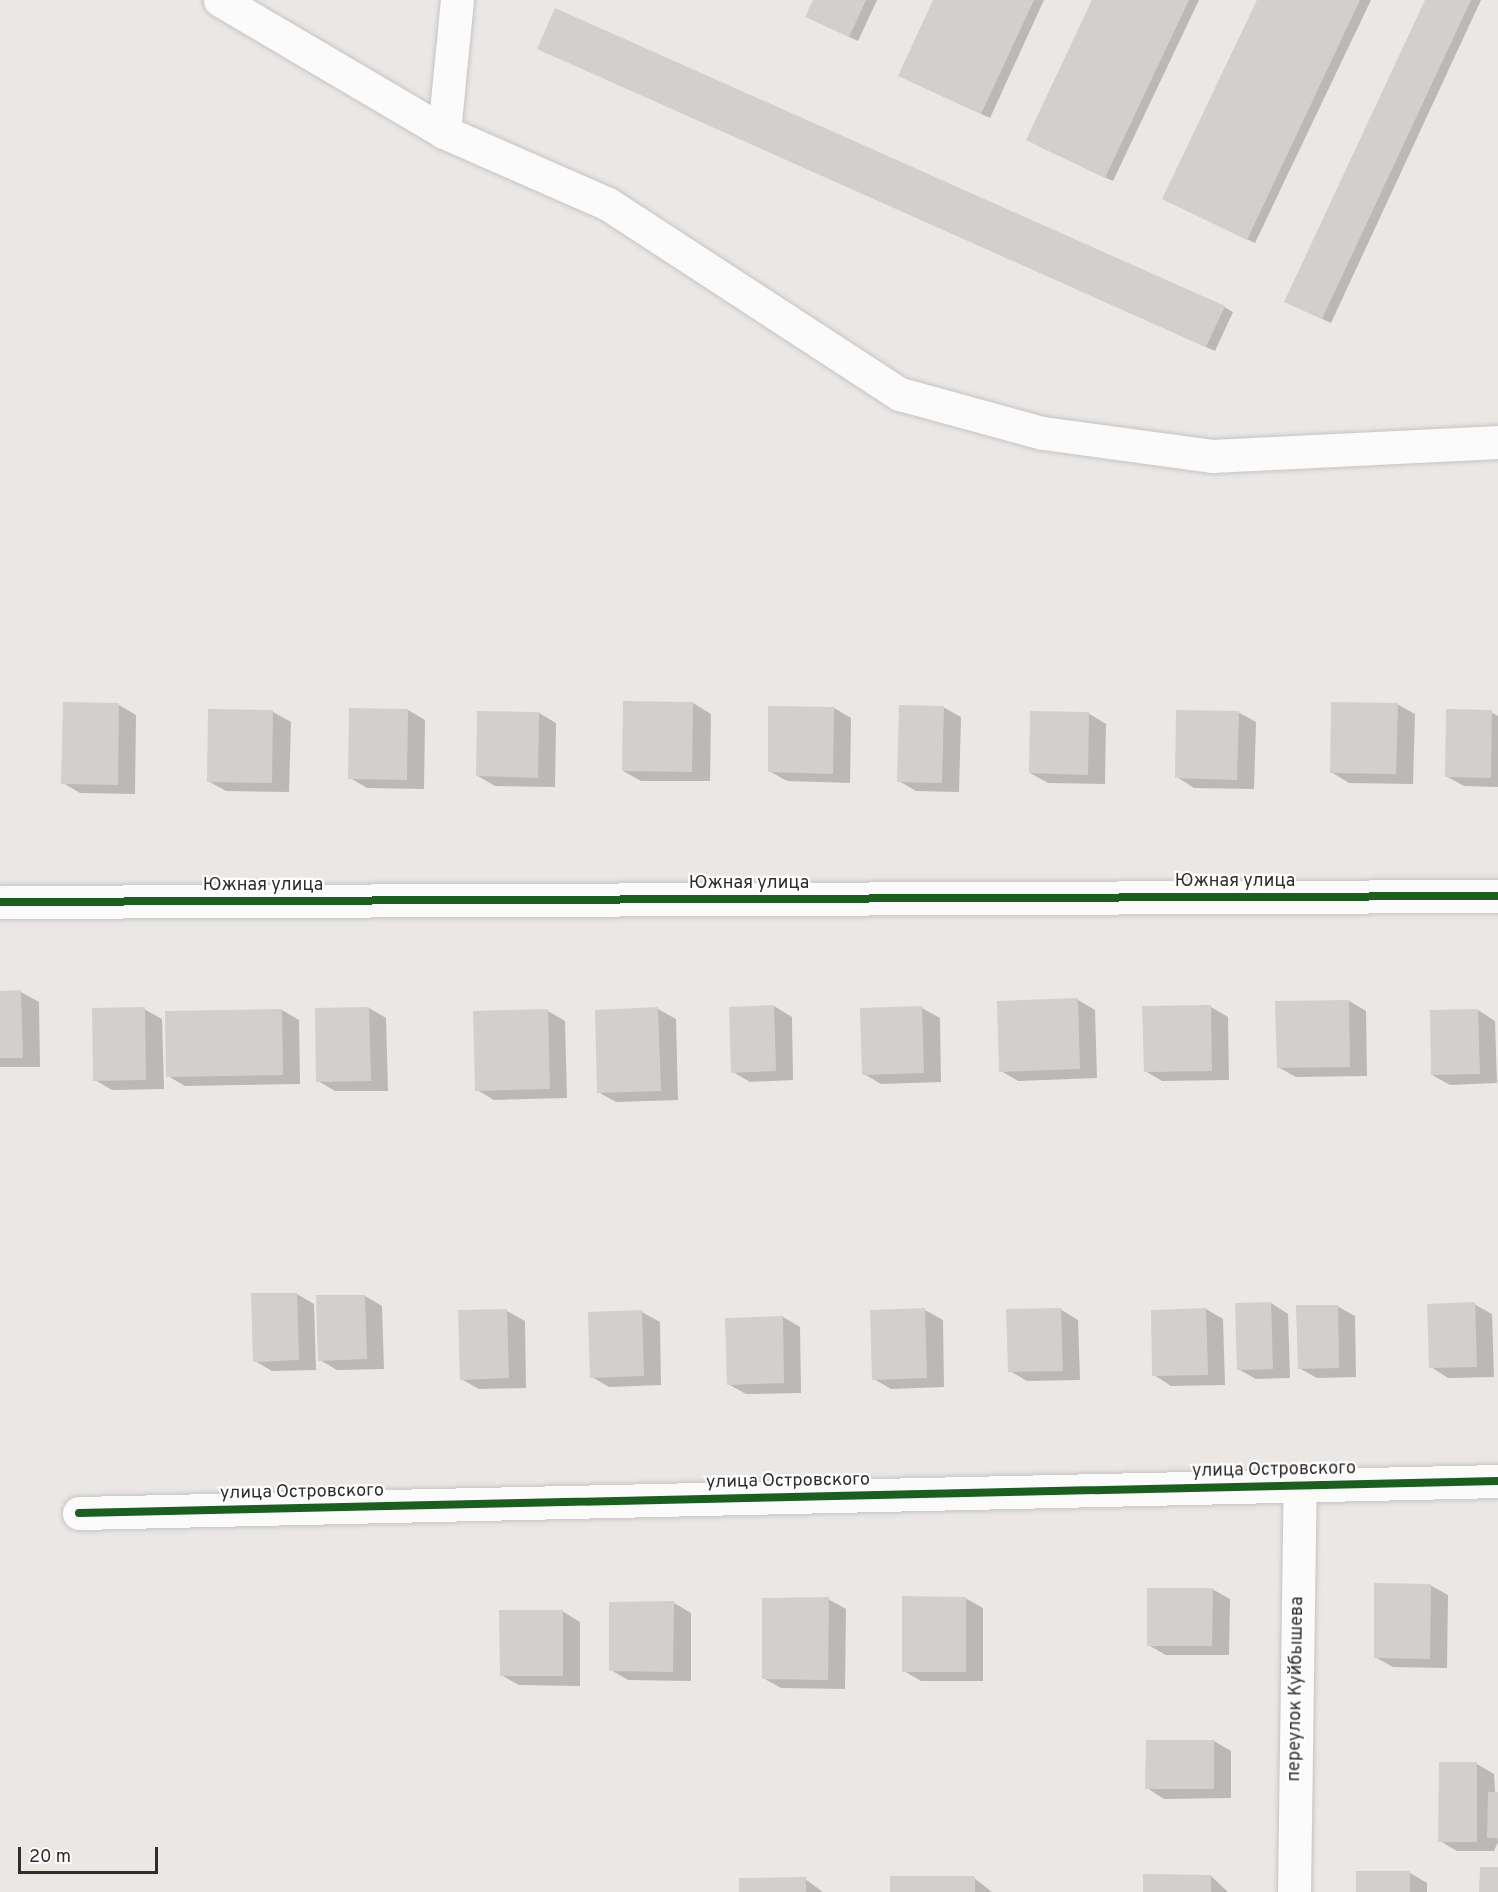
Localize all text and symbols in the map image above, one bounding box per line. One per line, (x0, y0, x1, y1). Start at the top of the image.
street label: Южная улица (1175, 871, 1295, 893)
street label: Южная улица (689, 873, 809, 895)
street label: Южная улица (203, 875, 323, 897)
street label: улица Островского (1192, 1459, 1356, 1483)
street label: улица Островского (706, 1470, 870, 1494)
street label: улица Островского (220, 1481, 384, 1505)
street label: переулок Куйбышева (1285, 1596, 1309, 1782)
scale bar (21, 1835, 160, 1873)
text: 20 m (29, 1846, 71, 1869)

